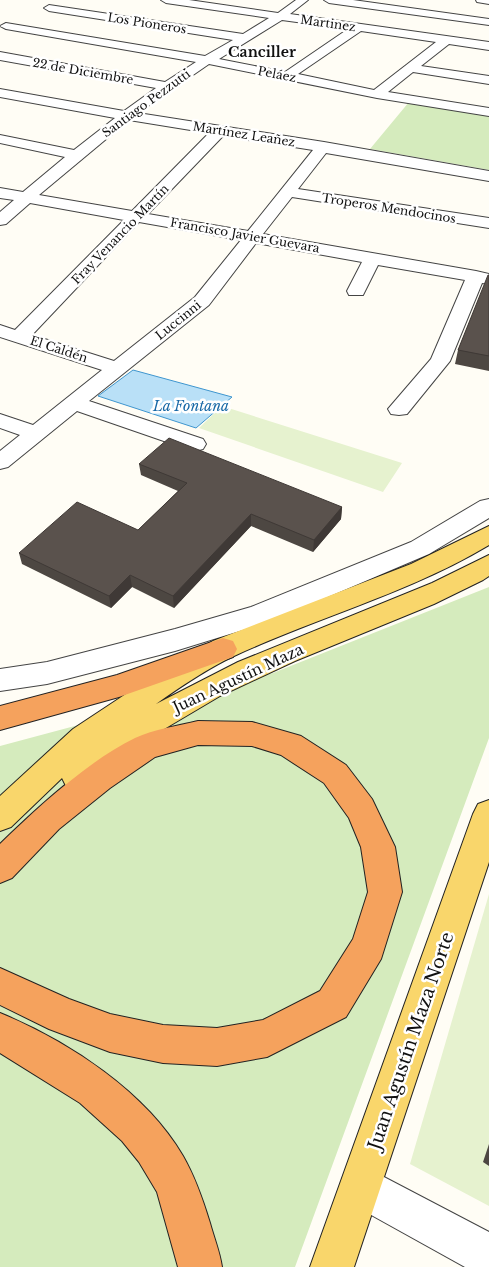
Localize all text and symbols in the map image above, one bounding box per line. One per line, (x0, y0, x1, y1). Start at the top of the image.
street label: Los Pioneros (106, 9, 188, 37)
street label: Martinez (299, 12, 357, 34)
district label: Canciller (228, 43, 296, 61)
street label: 22 de Diciembre (31, 55, 135, 87)
street label: Peláez (256, 63, 298, 85)
street label: Santiago Pezzutti (99, 66, 193, 140)
street label: Martínez Leañez (192, 119, 297, 150)
street label: Fray Venancio Martín (68, 181, 172, 287)
street label: Troperos Mendocinos (321, 190, 457, 226)
street label: Francisco Javier Guevara (169, 214, 321, 256)
street label: Luccinni (152, 297, 204, 343)
street label: El Caldén (28, 333, 90, 365)
water label: La Fontana (152, 397, 229, 415)
street label: Juan Agustín Maza (168, 639, 307, 717)
street label: Juan Agustín Maza Norte (363, 929, 459, 1155)

